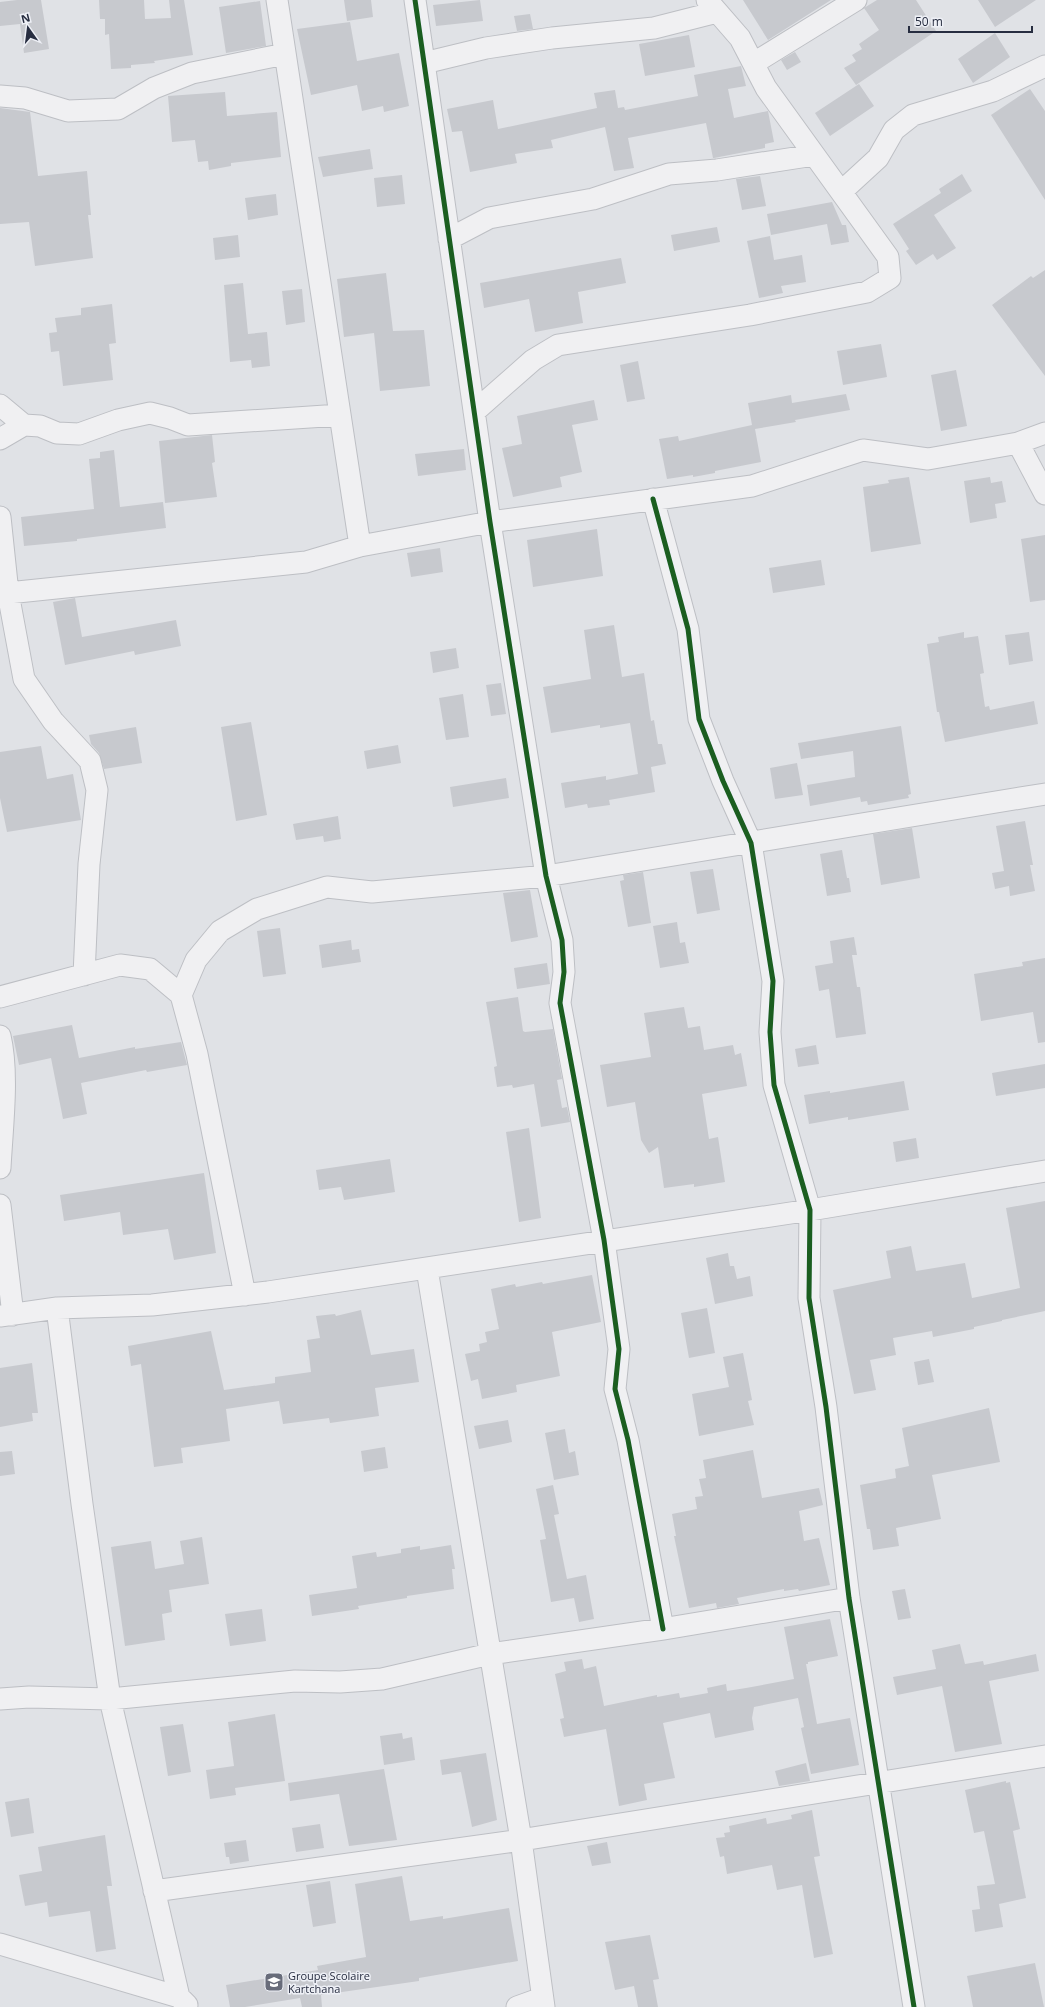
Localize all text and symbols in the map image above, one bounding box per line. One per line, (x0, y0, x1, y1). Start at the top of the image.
north arrow (8, 8, 48, 48)
scale bar (909, 8, 1032, 34)
text: N (19, 9, 32, 26)
text: 50 m (915, 13, 943, 30)
place label: Groupe Scolaire Kartchana (288, 1968, 370, 1996)
school or university icon: Groupe Scolaire Kartchana (263, 1971, 285, 1993)

